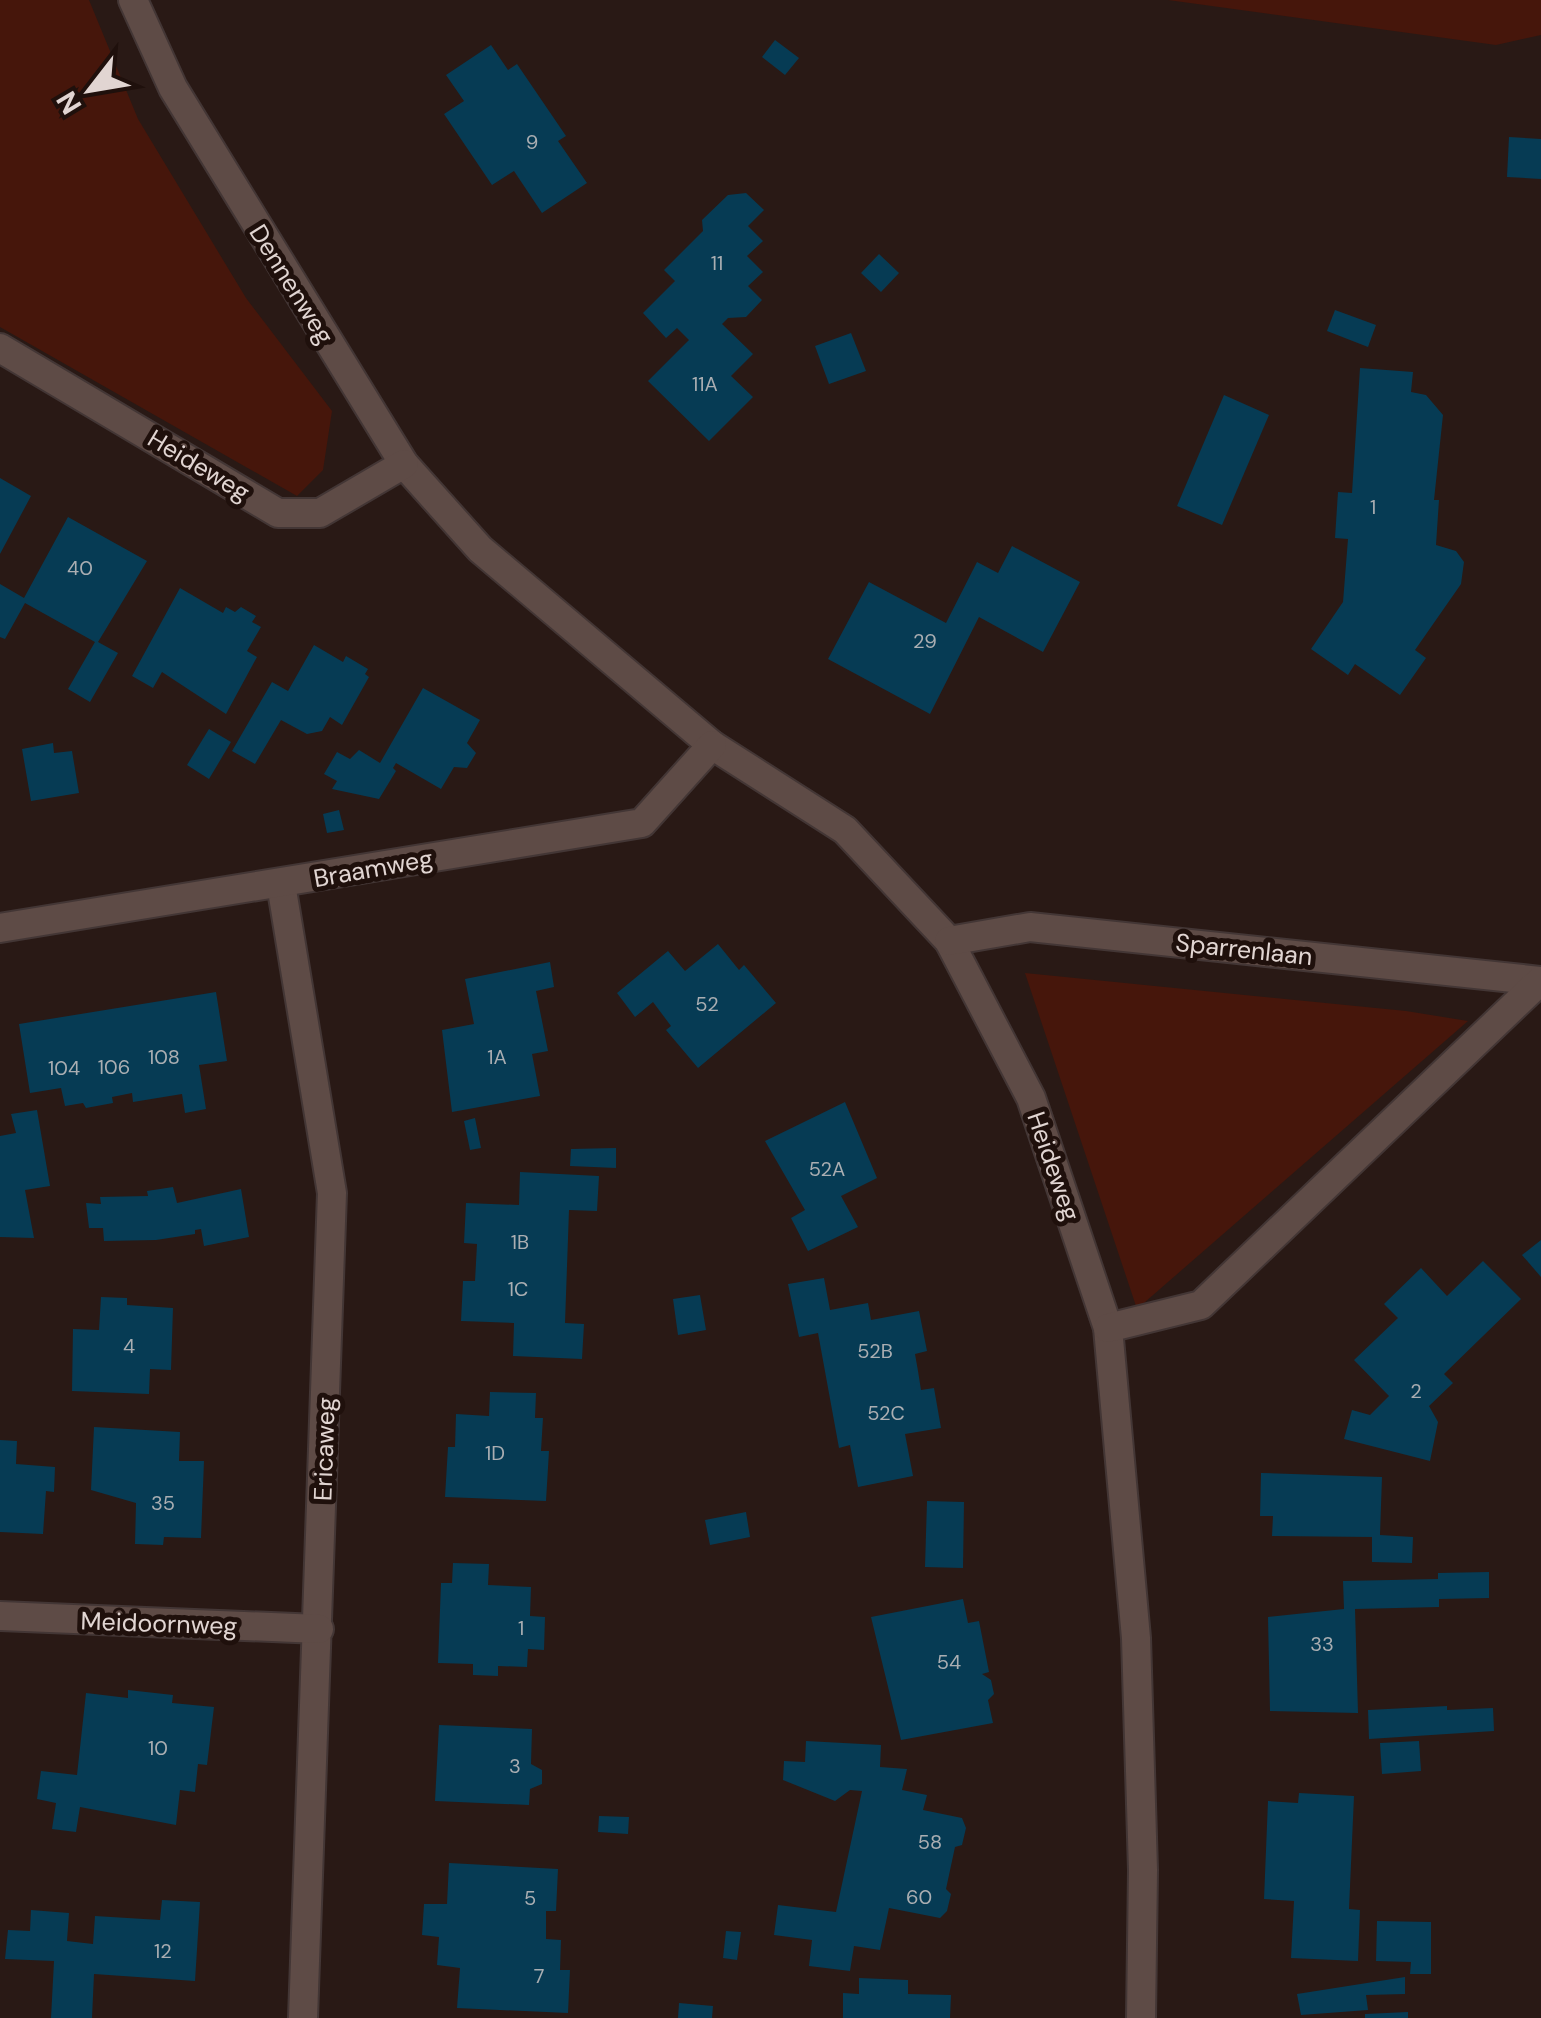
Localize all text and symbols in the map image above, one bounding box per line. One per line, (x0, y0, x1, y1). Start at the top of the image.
north arrow (40, 40, 140, 140)
text: N (48, 84, 90, 121)
house number: 9 (526, 129, 538, 155)
street label: Dennenweg (242, 218, 341, 350)
house number: 11 (711, 250, 723, 276)
house number: 11A (692, 371, 718, 397)
street label: Heideweg (142, 422, 256, 509)
house number: 1 (1370, 494, 1376, 520)
house number: 40 (67, 555, 93, 581)
house number: 29 (913, 628, 937, 654)
street label: Braamweg (311, 842, 435, 895)
street label: Sparrenlaan (1174, 926, 1314, 973)
house number: 52 (695, 991, 719, 1017)
house number: 108 (148, 1044, 180, 1070)
house number: 1A (487, 1044, 507, 1070)
house number: 106 (98, 1054, 130, 1080)
house number: 104 (48, 1055, 80, 1081)
street label: Heideweg (1019, 1107, 1088, 1225)
house number: 52A (809, 1156, 845, 1182)
house number: 1B (511, 1229, 529, 1255)
house number: 1C (508, 1276, 528, 1302)
house number: 4 (123, 1333, 135, 1359)
house number: 52B (857, 1338, 893, 1364)
house number: 2 (1410, 1378, 1422, 1404)
street label: Ericaweg (306, 1397, 343, 1501)
house number: 52C (867, 1400, 905, 1426)
house number: 1D (485, 1440, 505, 1466)
house number: 35 (151, 1490, 175, 1516)
street label: Meidoornweg (80, 1604, 238, 1643)
house number: 1 (518, 1615, 524, 1641)
house number: 33 (1310, 1631, 1334, 1657)
house number: 54 (937, 1649, 961, 1675)
house number: 10 (148, 1735, 168, 1761)
house number: 3 (509, 1753, 521, 1779)
house number: 58 (918, 1829, 942, 1855)
house number: 60 (906, 1884, 932, 1910)
house number: 5 (524, 1885, 536, 1911)
house number: 12 (154, 1938, 172, 1964)
house number: 7 (534, 1963, 544, 1989)

